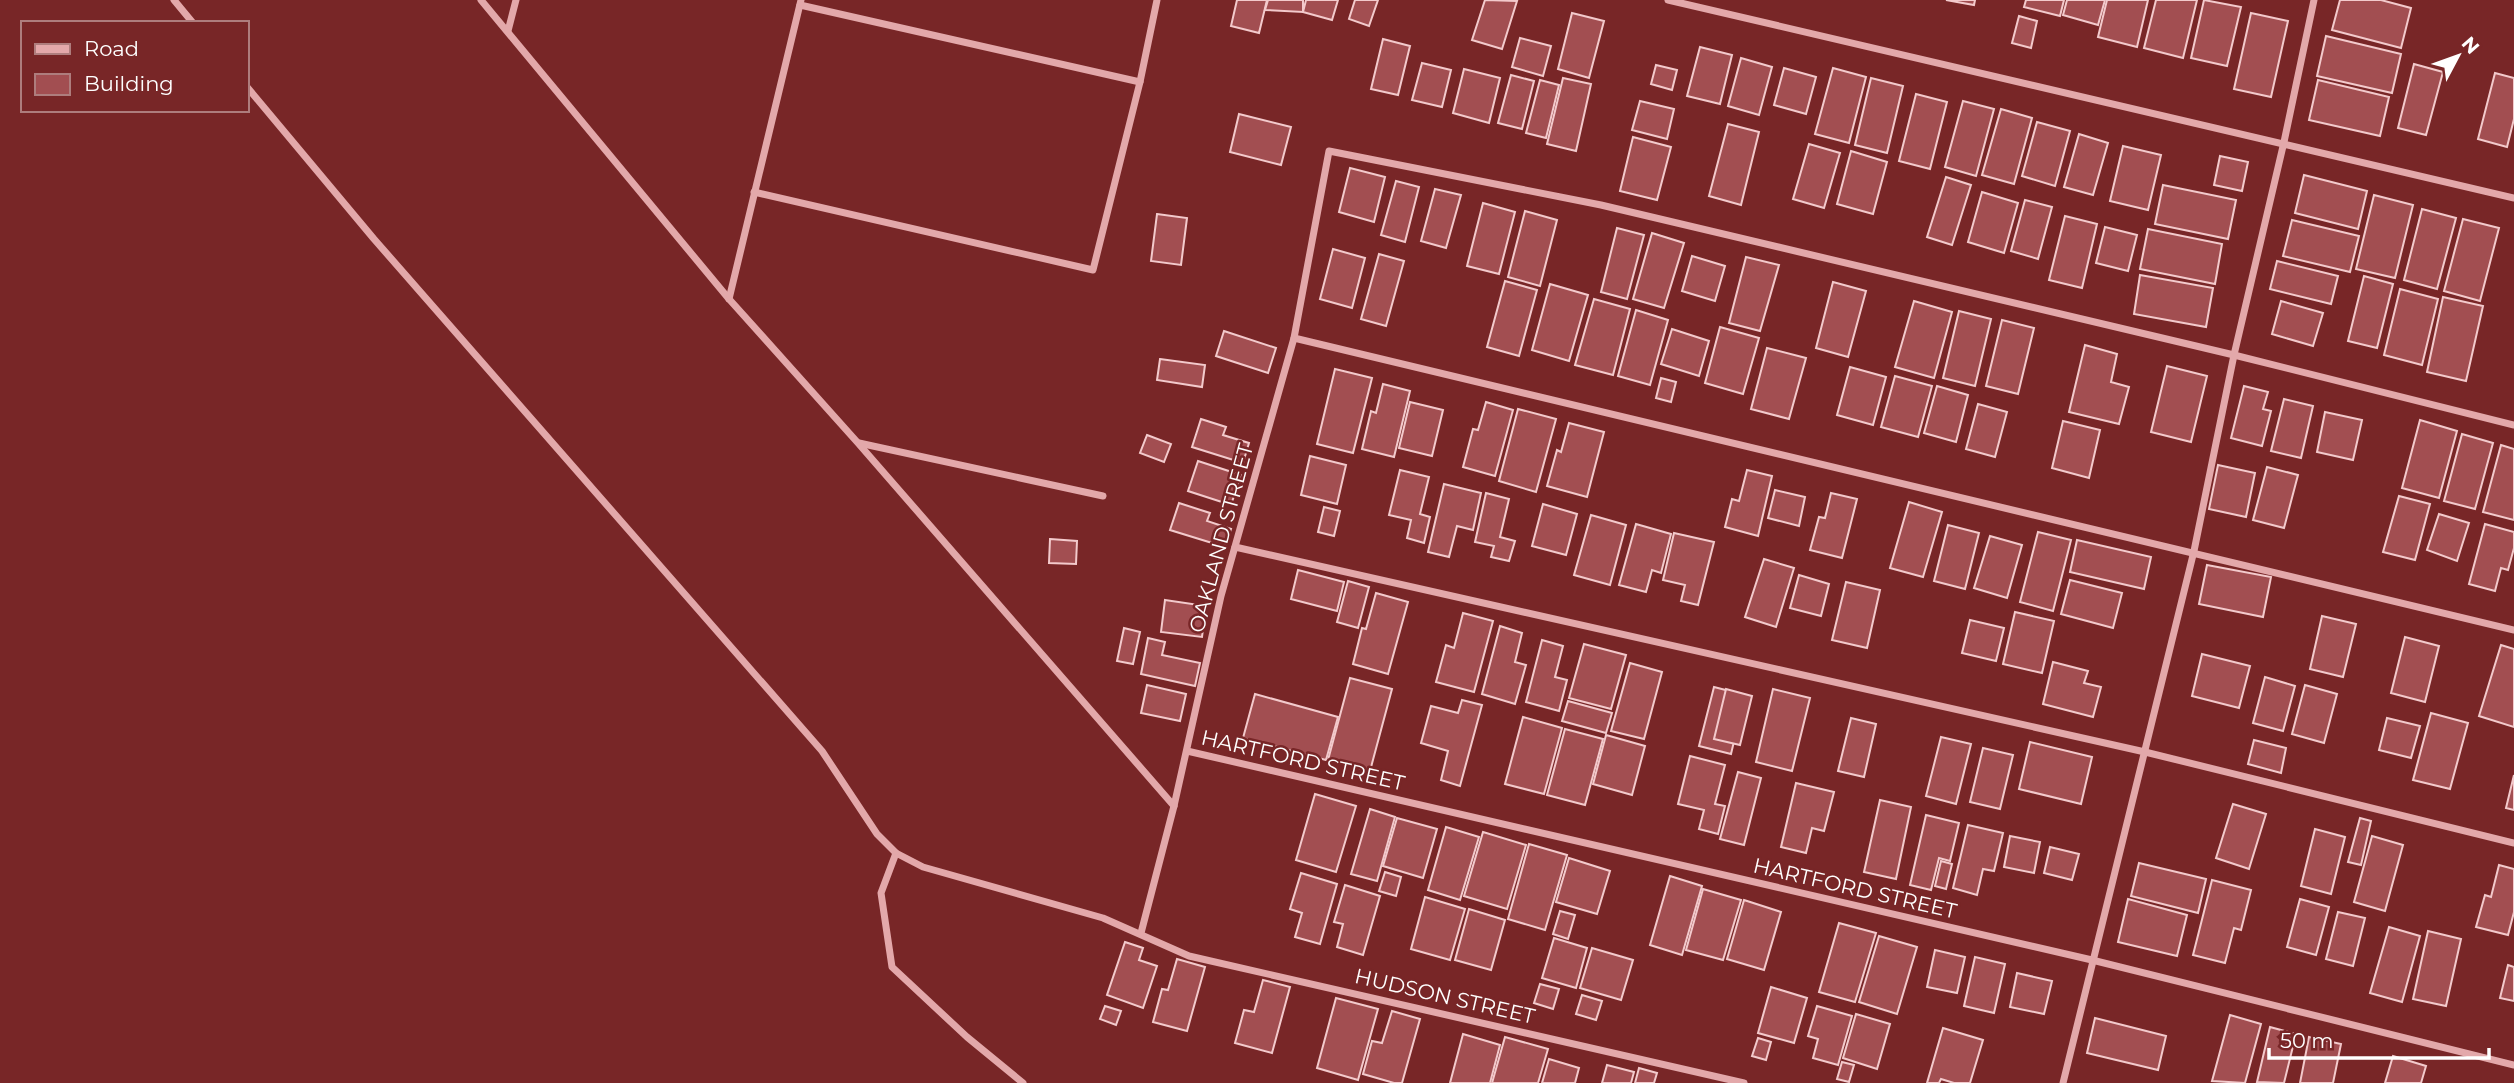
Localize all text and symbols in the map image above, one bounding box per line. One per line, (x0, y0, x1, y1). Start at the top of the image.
legend (21, 21, 248, 112)
north arrow (2423, 21, 2493, 91)
text: N (2457, 32, 2484, 59)
text: Road (84, 36, 139, 61)
text: Building (84, 71, 174, 96)
street label: OAKLAND STREET (1184, 441, 1258, 635)
street label: HARTFORD STREET (1199, 724, 1407, 796)
street label: HARTFORD STREET (1751, 852, 1959, 924)
street label: HUDSON STREET (1352, 963, 1538, 1029)
scale bar (2269, 1016, 2490, 1060)
text: 50 m (2280, 1028, 2334, 1053)

